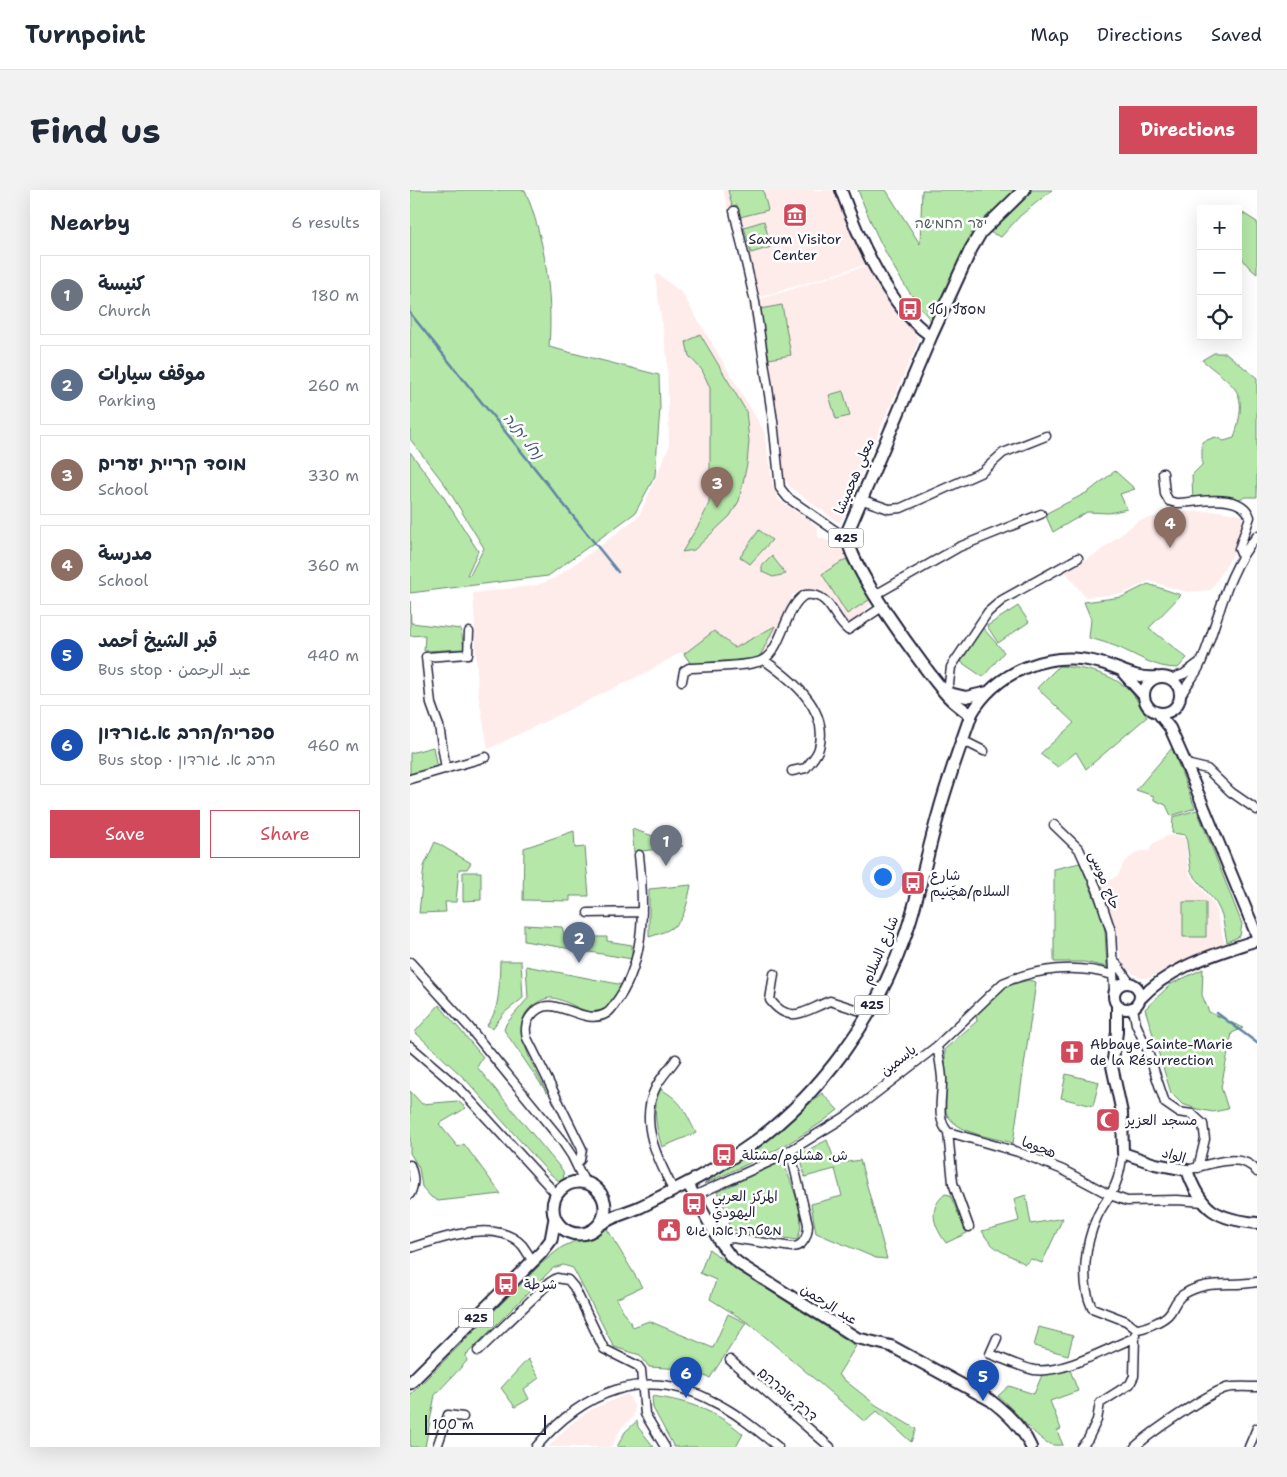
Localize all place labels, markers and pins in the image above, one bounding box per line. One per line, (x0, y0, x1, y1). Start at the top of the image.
museum icon: Saxum Visitor Center (782, 202, 808, 228)
place label: Saxum Visitor Center (749, 230, 842, 264)
bus stop icon: מסעף נטף (897, 296, 923, 322)
place label: מסעף נטף (928, 300, 986, 318)
pin: 3 (701, 467, 733, 508)
pin: 4 (1154, 507, 1186, 548)
pin: 1 (650, 825, 682, 866)
place label: شارع السلام/هچَنيم (930, 866, 1010, 902)
bus stop icon: شارع السلام/هچَنيم (900, 870, 926, 896)
pin: 2 (563, 922, 595, 963)
place label: Abbaye Sainte-Marie de la Résurrection (1090, 1035, 1233, 1069)
church icon: Abbaye Sainte-Marie de la Résurrection (1059, 1039, 1085, 1065)
mosque icon: مسجد العزير (1095, 1107, 1121, 1133)
place label: مسجد العزير (1125, 1111, 1197, 1129)
bus stop icon: ش. هشلوم/مشتلة (711, 1142, 737, 1168)
place label: ش. هشلوم/مشتلة (742, 1146, 848, 1166)
place label: المركز العربي اليهودي (712, 1187, 778, 1223)
bus stop icon: المركز العربي اليهودي (681, 1191, 707, 1217)
public building icon: משטרת אבו גוש (656, 1217, 682, 1243)
place label: משטרת אבו גוש (686, 1221, 782, 1239)
bus stop icon: شرطة (493, 1271, 519, 1297)
place label: شرطة (524, 1275, 557, 1293)
pin: 6 (670, 1357, 702, 1398)
pin: 5 (967, 1360, 999, 1401)

